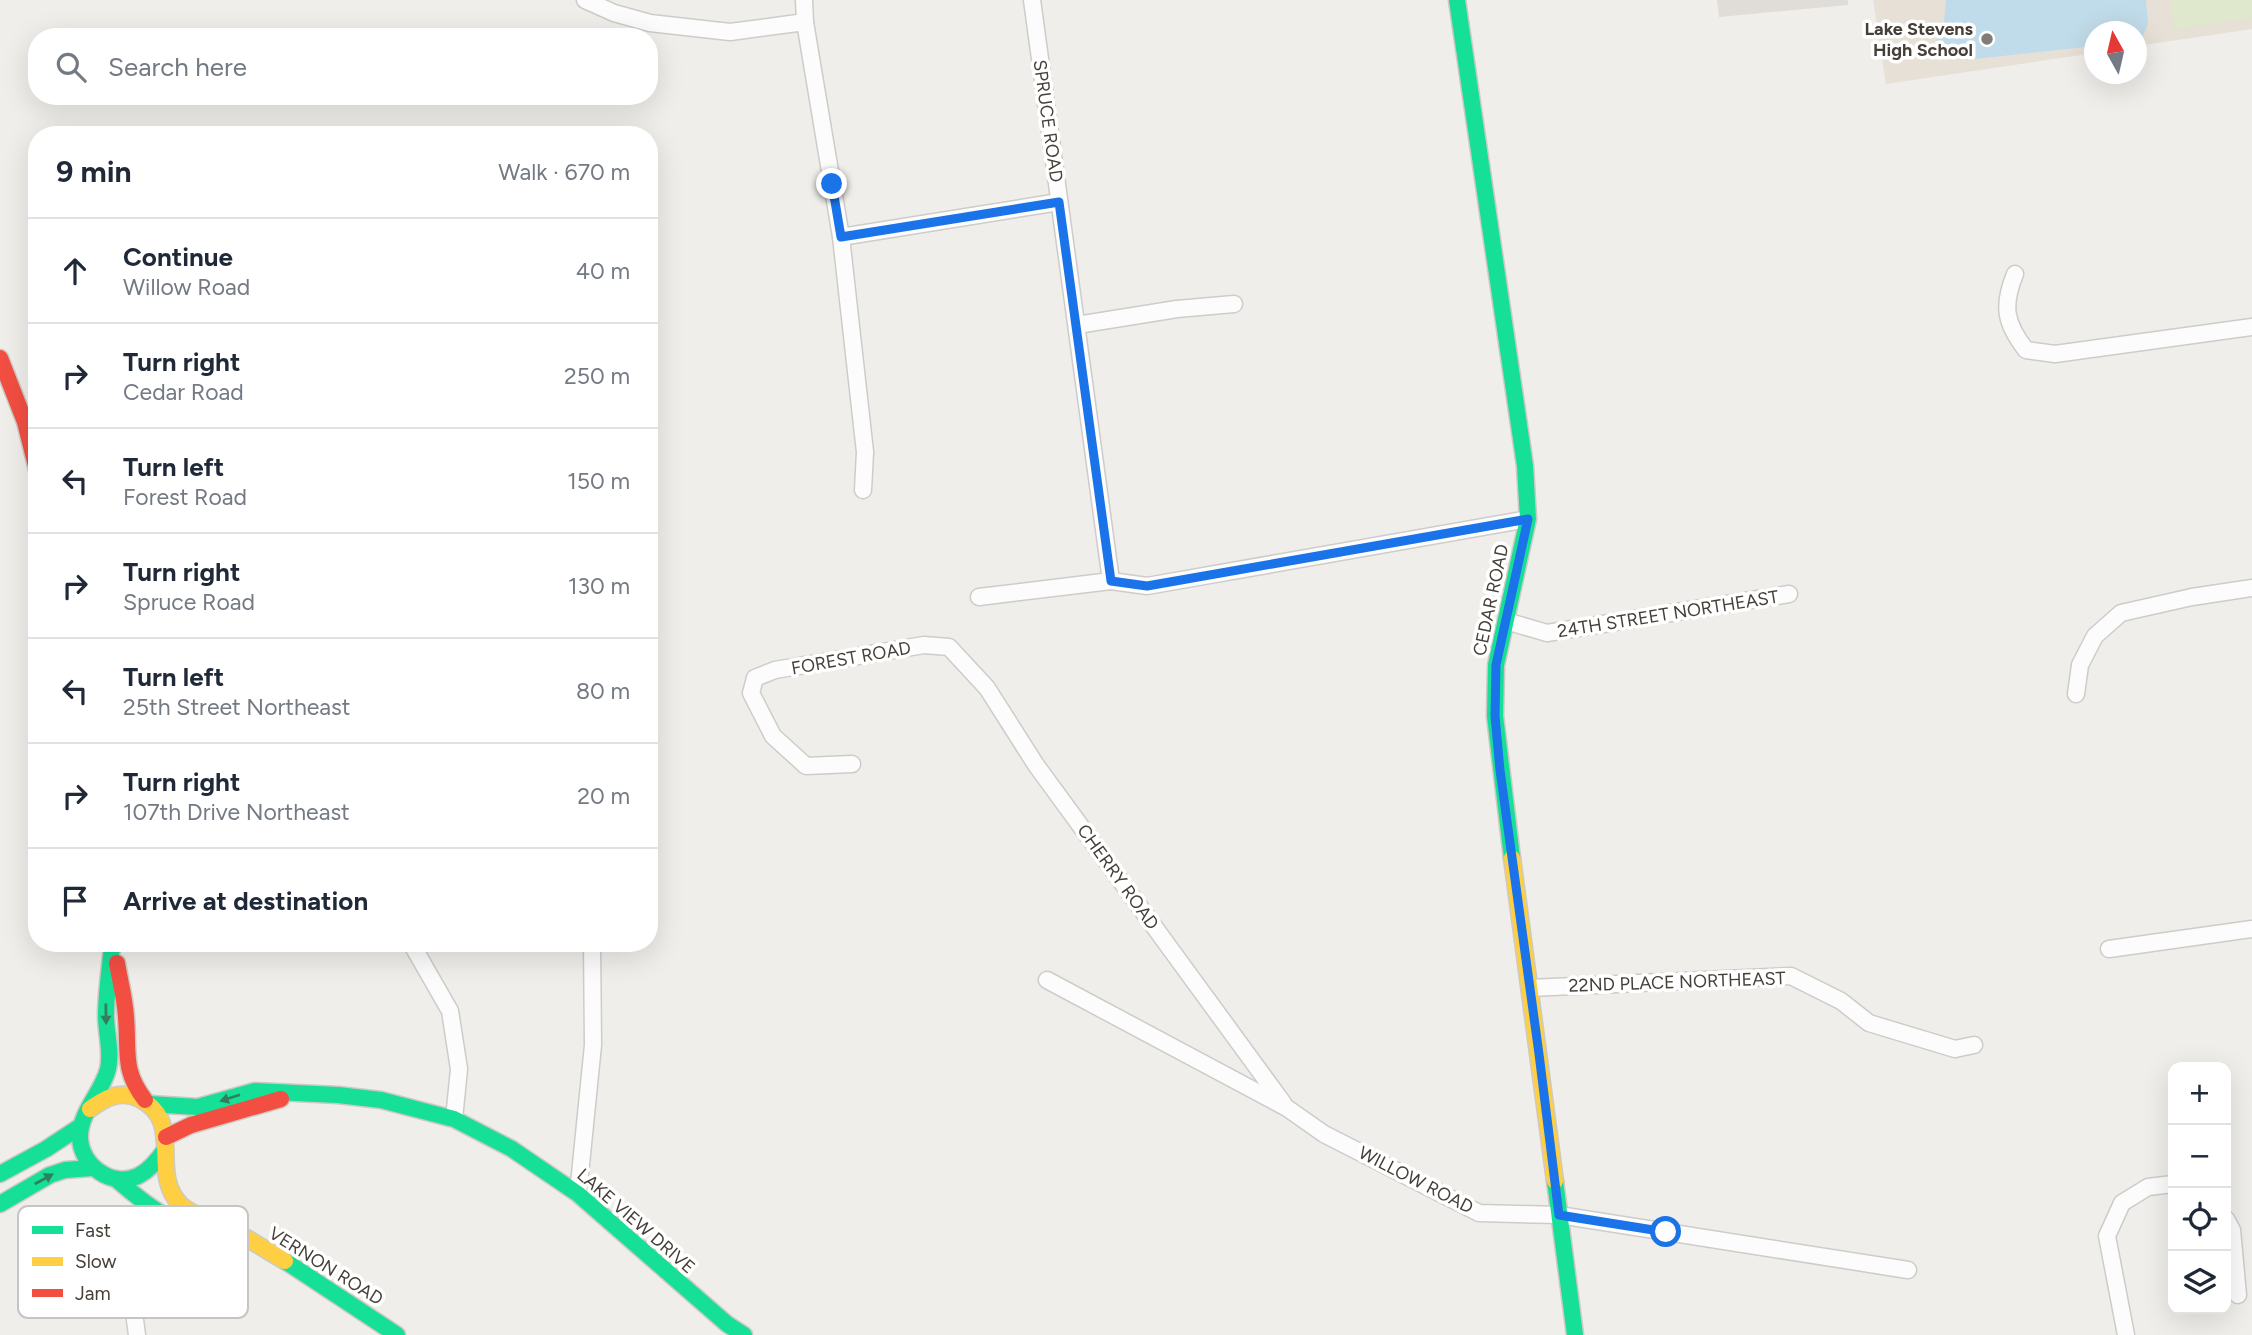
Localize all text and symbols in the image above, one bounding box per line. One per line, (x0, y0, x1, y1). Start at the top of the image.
place label: Lake Stevens High School (1864, 18, 1974, 61)
north arrow (2084, 21, 2147, 84)
search box (28, 28, 658, 105)
marker: Lake Stevens High School (1979, 31, 1995, 47)
icon: search (52, 48, 90, 86)
text: Search here (108, 51, 247, 83)
street label: SPRUCE ROAD (1029, 58, 1067, 184)
text: 9 min (56, 153, 132, 190)
text: Walk · 670 m (498, 158, 630, 186)
route end (816, 168, 847, 199)
text: Continue (123, 241, 233, 273)
icon: ahead (56, 252, 94, 290)
text: 40 m (576, 257, 630, 285)
text: Willow Road (123, 273, 250, 301)
text: Turn right (123, 346, 240, 378)
icon: right (56, 357, 94, 395)
text: 250 m (564, 362, 630, 390)
text: Cedar Road (123, 378, 244, 406)
text: Turn left (123, 451, 224, 483)
icon: left (56, 462, 94, 500)
text: 150 m (567, 467, 630, 495)
text: Forest Road (123, 483, 247, 511)
street label: CEDAR ROAD (1468, 542, 1514, 658)
text: Turn right (123, 556, 240, 588)
icon: right (56, 567, 94, 605)
text: 130 m (568, 572, 630, 600)
street label: 24TH STREET NORTHEAST (1556, 586, 1780, 642)
text: Spruce Road (123, 588, 255, 616)
street label: FOREST ROAD (790, 637, 912, 679)
text: Turn left (123, 661, 224, 693)
icon: left (56, 672, 94, 710)
text: 80 m (576, 677, 630, 705)
text: 25th Street Northeast (123, 693, 351, 721)
text: Turn right (123, 766, 240, 798)
icon: right (56, 777, 94, 815)
text: 20 m (577, 782, 630, 810)
text: 107th Drive Northeast (123, 798, 350, 826)
street label: CHERRY ROAD (1072, 820, 1164, 934)
icon: arrive (56, 882, 94, 920)
text: Arrive at destination (123, 885, 368, 917)
street label: 22ND PLACE NORTHEAST (1568, 967, 1786, 997)
one-way arrow (101, 1003, 112, 1025)
map controls (2168, 1062, 2231, 1314)
button: + (2168, 1062, 2231, 1125)
one-way arrow (220, 1093, 241, 1104)
button: − (2168, 1125, 2231, 1188)
street label: WILLOW ROAD (1355, 1142, 1477, 1218)
street label: LAKE VIEW DRIVE (573, 1164, 699, 1278)
one-way arrow (34, 1173, 53, 1185)
button: locate (2168, 1188, 2231, 1251)
legend (18, 1206, 248, 1318)
route start (1650, 1216, 1681, 1247)
text: Fast (75, 1219, 111, 1242)
street label: VERNON ROAD (265, 1222, 387, 1310)
text: Slow (75, 1250, 117, 1273)
button: layers (2168, 1251, 2231, 1314)
text: Jam (75, 1282, 111, 1305)

